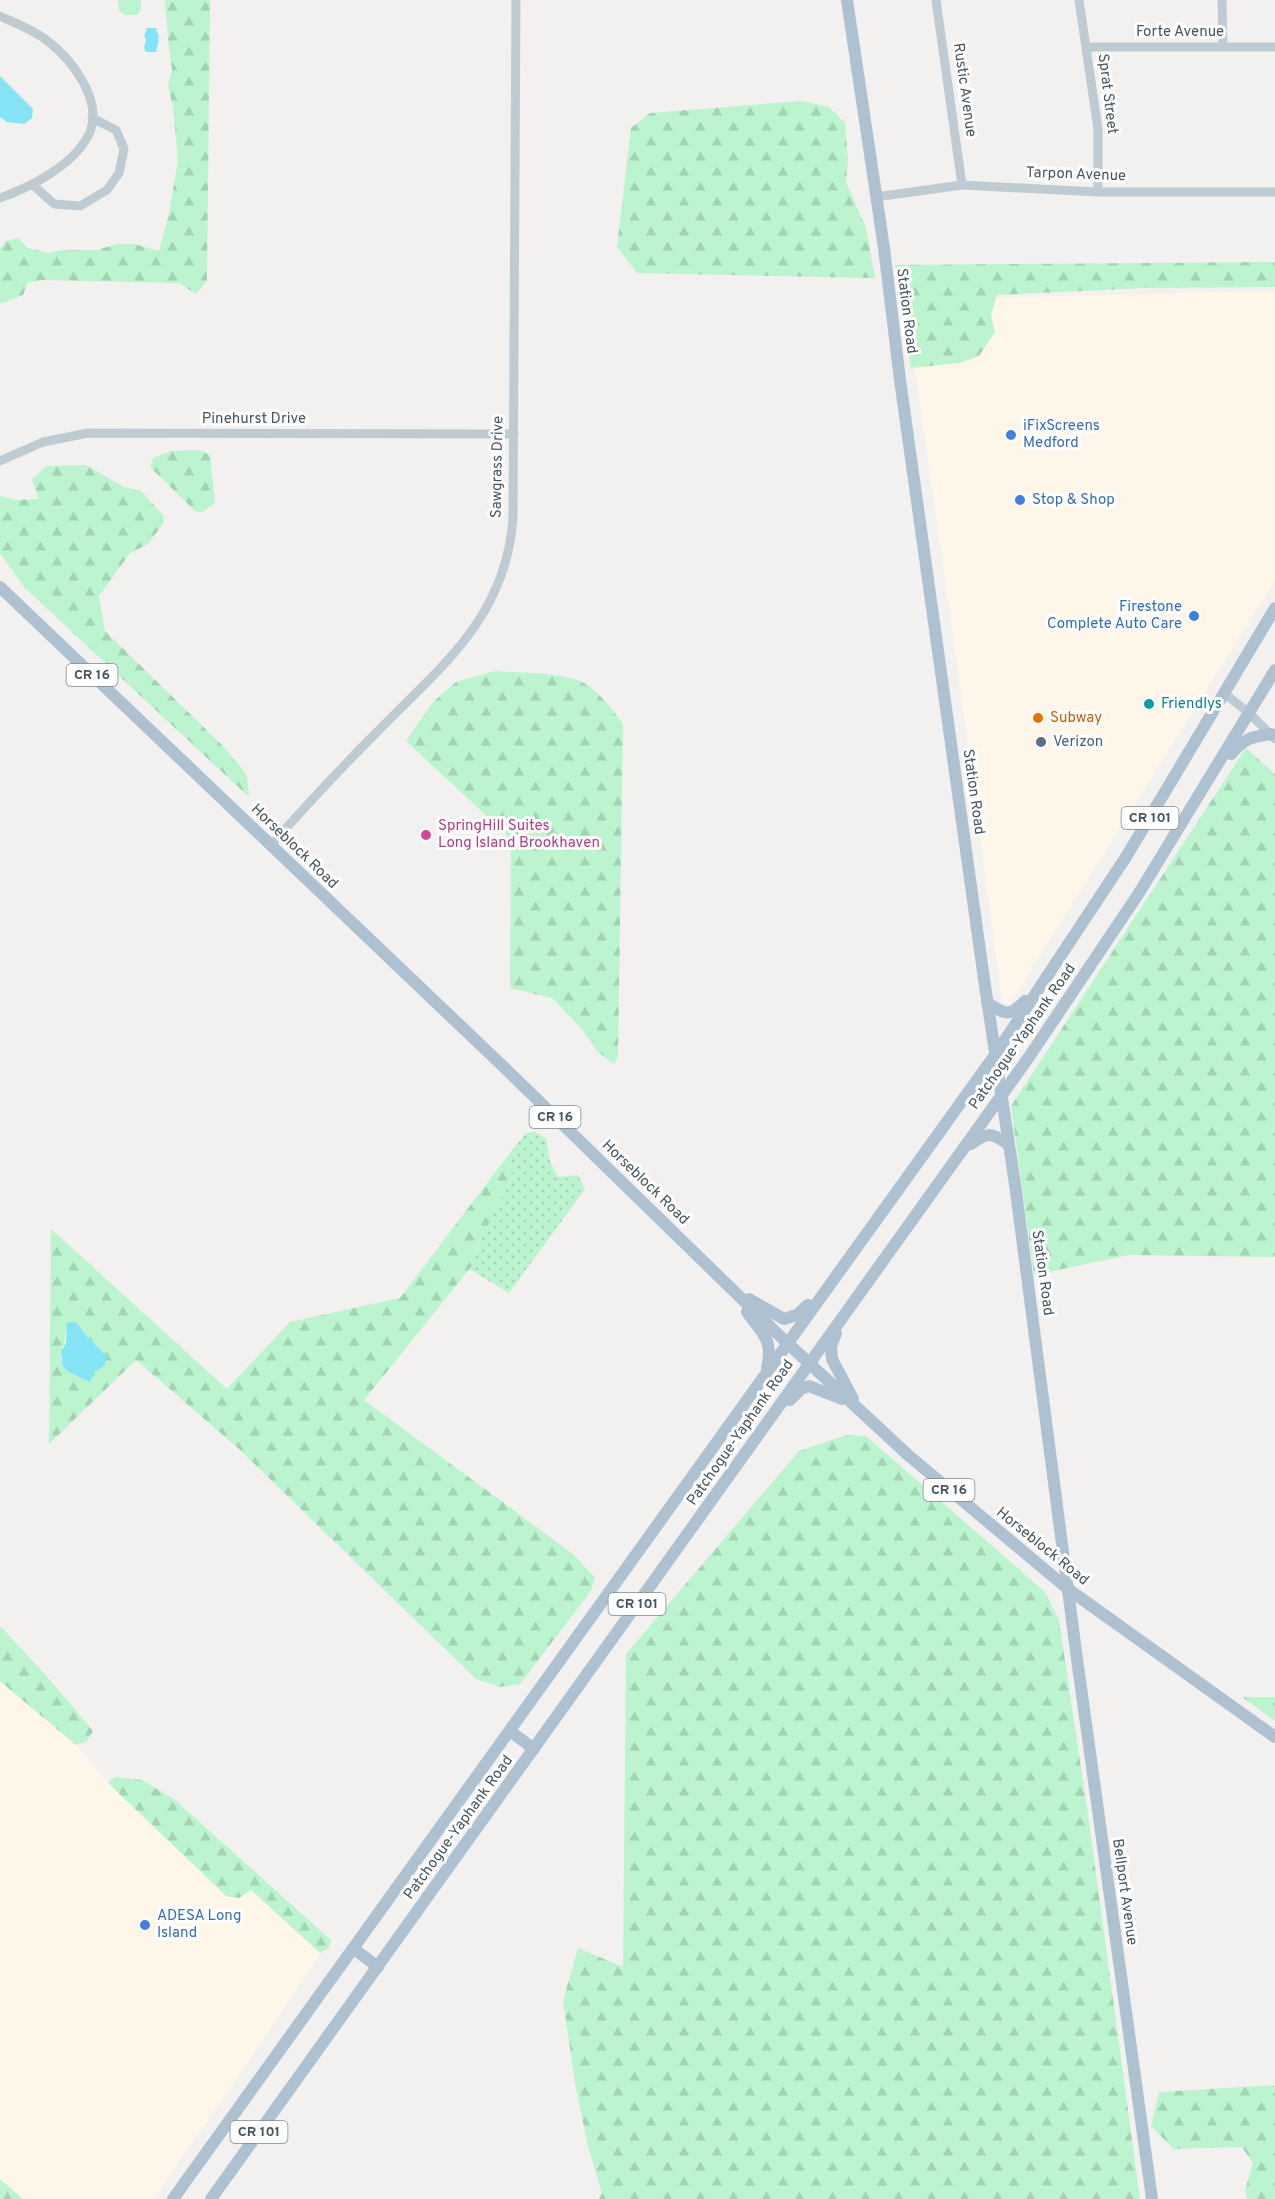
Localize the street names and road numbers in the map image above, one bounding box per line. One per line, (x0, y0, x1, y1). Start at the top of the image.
street label: Forte Avenue (1136, 23, 1224, 42)
street label: Rustic Avenue (948, 42, 980, 138)
street label: Sprat Street (1093, 53, 1121, 135)
street label: Tarpon Avenue (1026, 164, 1126, 186)
street label: Station Road (891, 267, 921, 355)
street label: Pinehurst Drive (202, 410, 306, 429)
street label: Sawgrass Drive (488, 416, 508, 518)
road number: CR 16 (66, 664, 118, 686)
street label: Station Road (958, 748, 988, 836)
street label: Horseblock Road (246, 801, 342, 893)
road number: CR 101 (1122, 807, 1178, 829)
street label: Patchogue-Yaphank Road (965, 960, 1081, 1114)
road number: CR 16 (530, 1106, 580, 1128)
street label: Horseblock Road (597, 1137, 693, 1229)
street label: Station Road (1027, 1229, 1057, 1317)
street label: Patchogue-Yaphank Road (683, 1356, 799, 1510)
road number: CR 16 (924, 1479, 974, 1501)
street label: Horseblock Road (992, 1504, 1092, 1590)
road number: CR 101 (608, 1593, 666, 1615)
street label: Patchogue-Yaphank Road (400, 1752, 518, 1904)
street label: Bellport Avenue (1107, 1837, 1141, 1947)
road number: CR 101 (230, 2121, 288, 2143)

